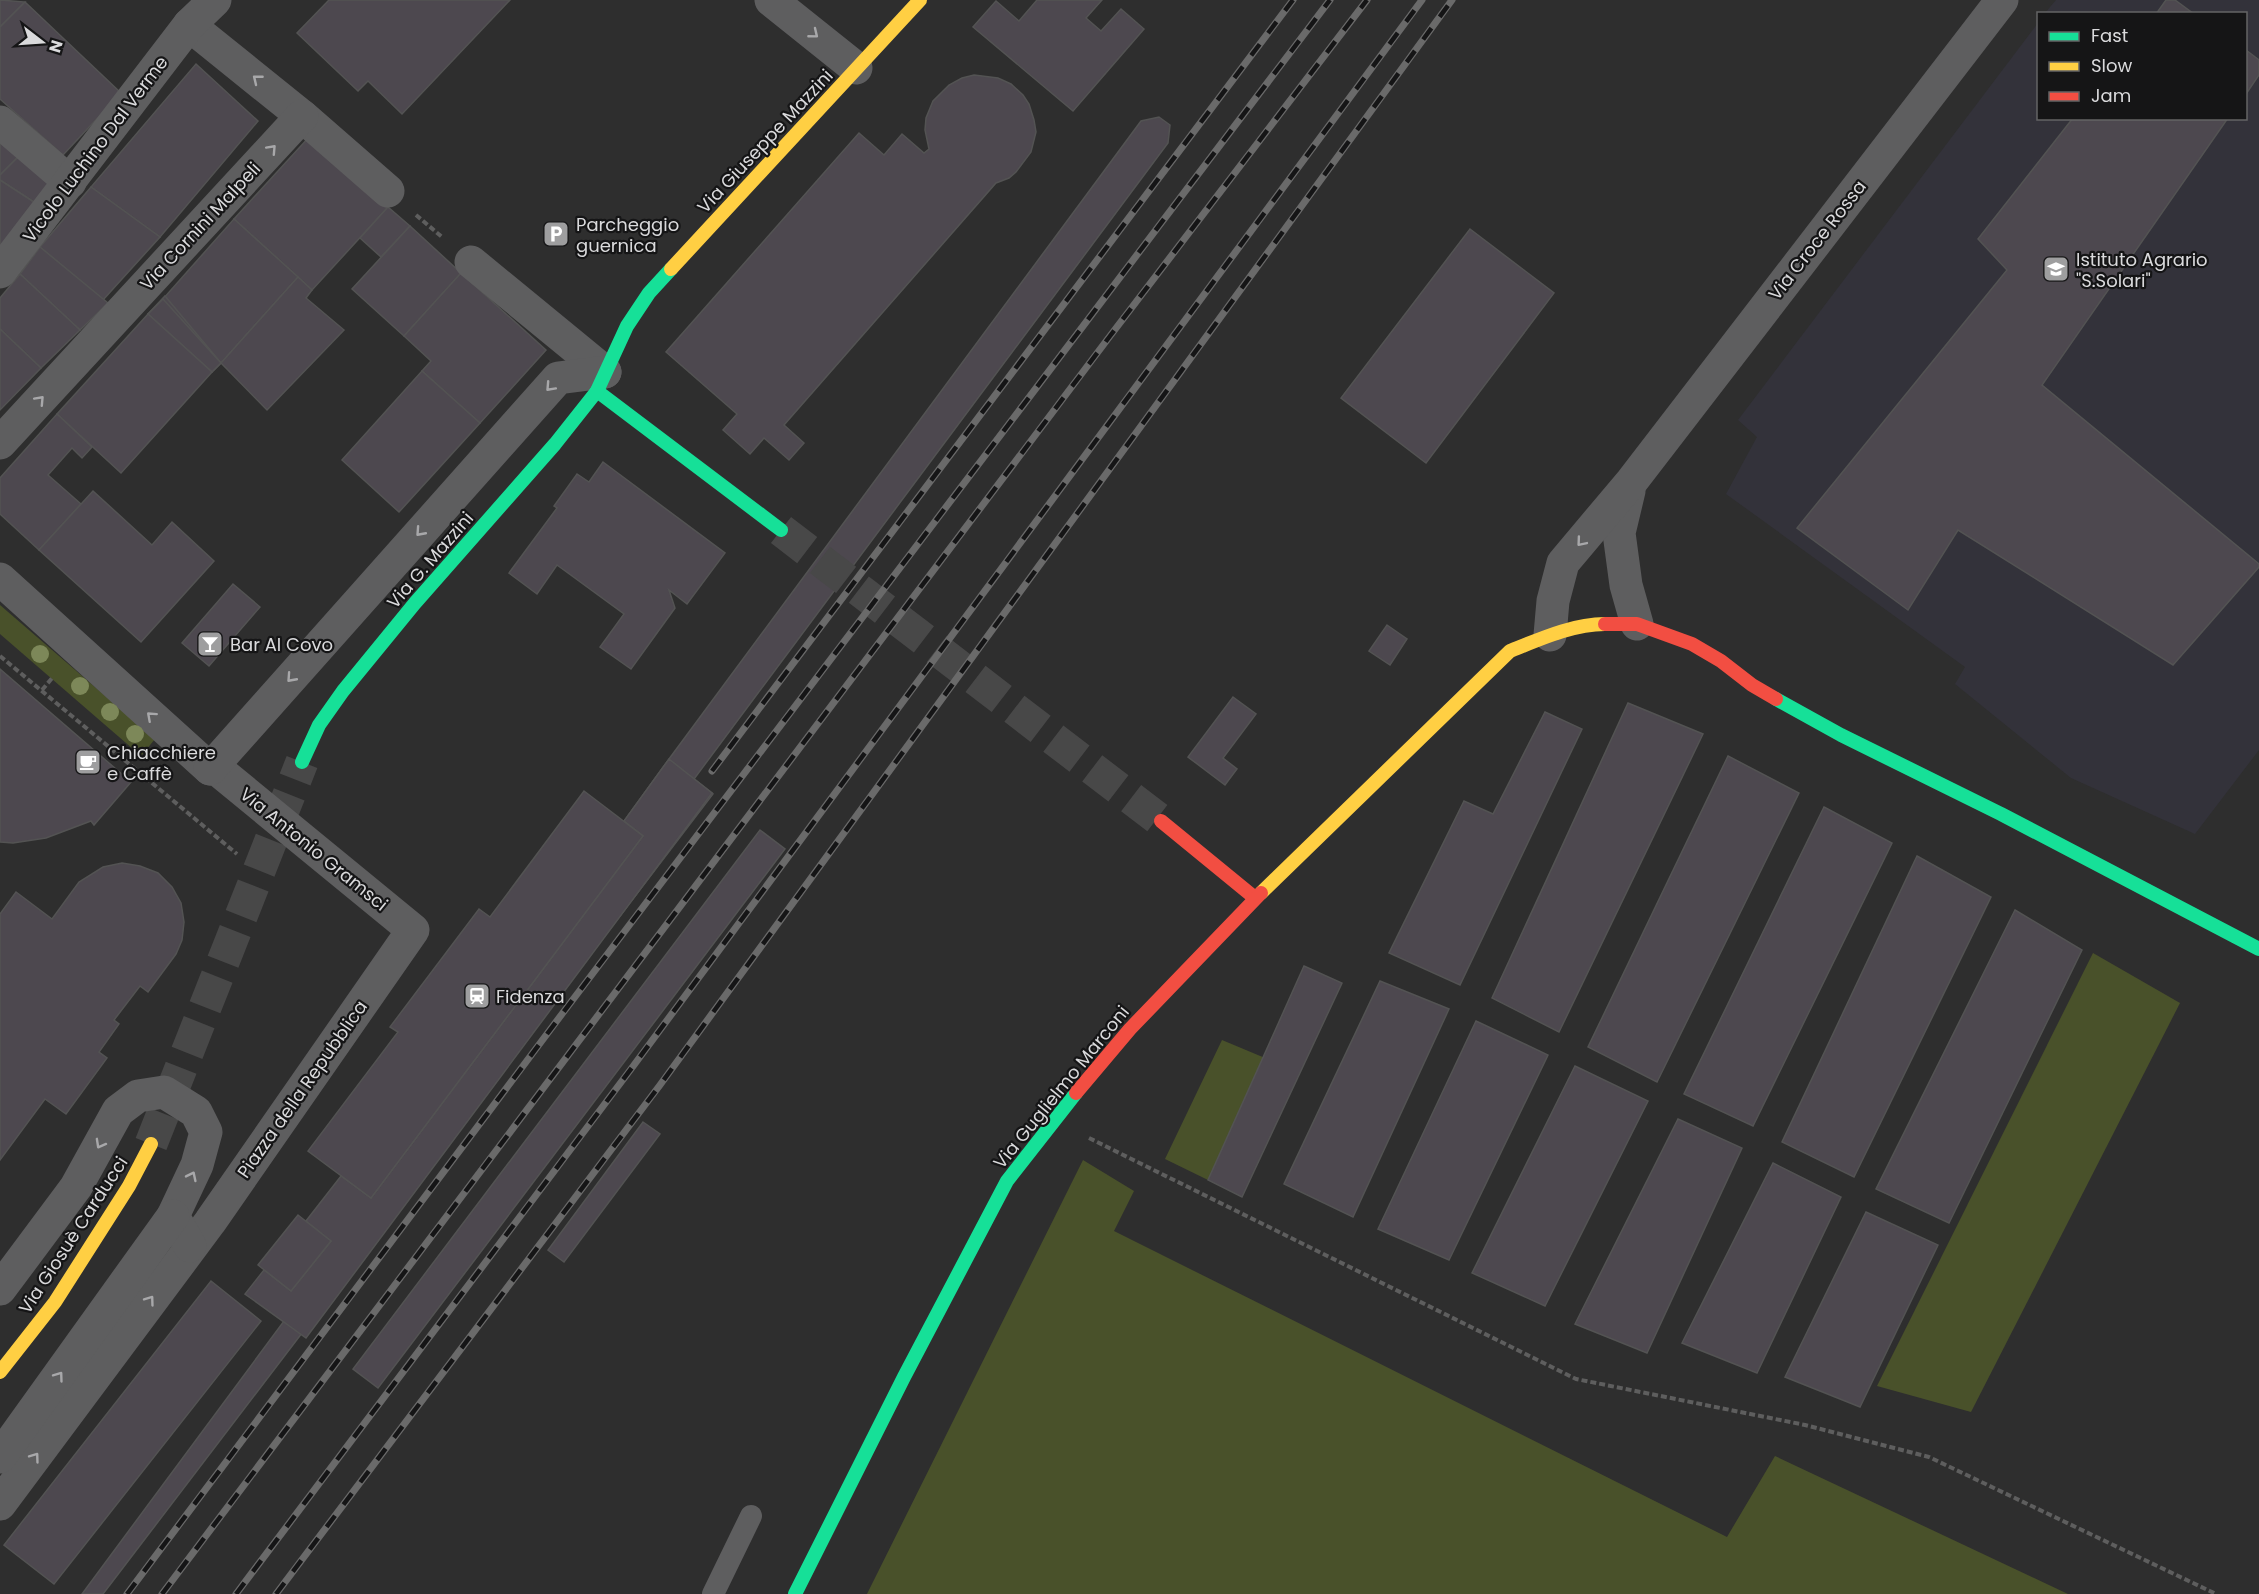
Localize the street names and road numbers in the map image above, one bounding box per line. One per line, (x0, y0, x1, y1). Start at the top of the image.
street label: Vicolo Luchino Dal Verme (17, 51, 173, 247)
street label: Via Giuseppe Mazzini (691, 63, 839, 219)
street label: Via Cornini Malpeli (134, 157, 266, 295)
street label: Via Croce Rossa (1762, 175, 1872, 305)
street label: Via G. Mazzini (381, 506, 479, 614)
street label: Via Antonio Gramsci (235, 781, 393, 917)
street label: Piazza della Repubblica (231, 995, 373, 1183)
street label: Via Guglielmo Marconi (987, 1000, 1135, 1174)
street label: Via Giosuè Carducci (13, 1151, 133, 1319)

